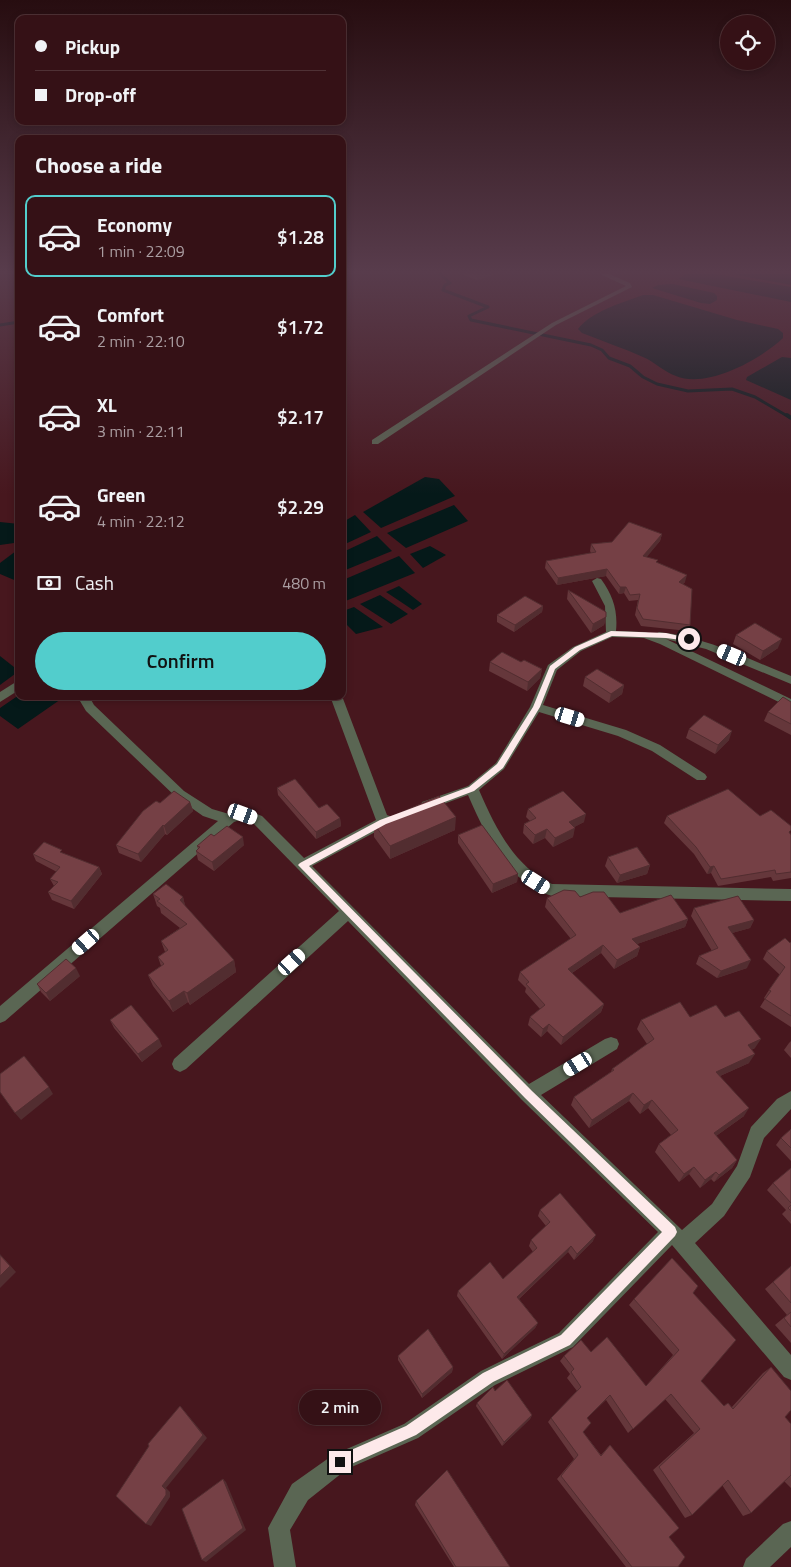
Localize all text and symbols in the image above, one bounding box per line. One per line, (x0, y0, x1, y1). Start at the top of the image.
map controls (720, 15, 775, 70)
button: locate (720, 15, 775, 70)
text: Pickup (65, 32, 120, 61)
text: Drop-off (65, 80, 136, 109)
text: Choose a ride (35, 148, 162, 182)
text: Economy (97, 210, 172, 239)
icon: car (37, 214, 82, 259)
text: $1.28 (277, 222, 324, 251)
text: 1 min · 22:09 (97, 239, 185, 263)
text: Comfort (97, 300, 164, 329)
icon: car (37, 304, 82, 349)
text: $1.72 (277, 312, 324, 341)
text: 2 min · 22:10 (97, 329, 185, 353)
text: XL (97, 390, 117, 419)
icon: car (37, 394, 82, 439)
text: $2.17 (277, 402, 324, 431)
text: 3 min · 22:11 (97, 419, 185, 443)
text: Green (97, 480, 146, 509)
icon: car (37, 484, 82, 529)
text: $2.29 (277, 492, 324, 521)
text: 4 min · 22:12 (97, 509, 185, 533)
text: Cash (75, 568, 114, 597)
icon: cash (35, 569, 63, 597)
text: 480 m (282, 571, 326, 595)
route start (678, 628, 700, 650)
button: Confirm (35, 632, 326, 690)
car (715, 642, 748, 668)
car (553, 705, 586, 729)
car (226, 802, 259, 826)
car (519, 868, 552, 896)
car (69, 926, 102, 958)
car (275, 946, 308, 978)
car (561, 1050, 594, 1078)
callout: 2 min (299, 1390, 381, 1424)
text: 2 min (321, 1395, 359, 1419)
route end (329, 1451, 351, 1473)

